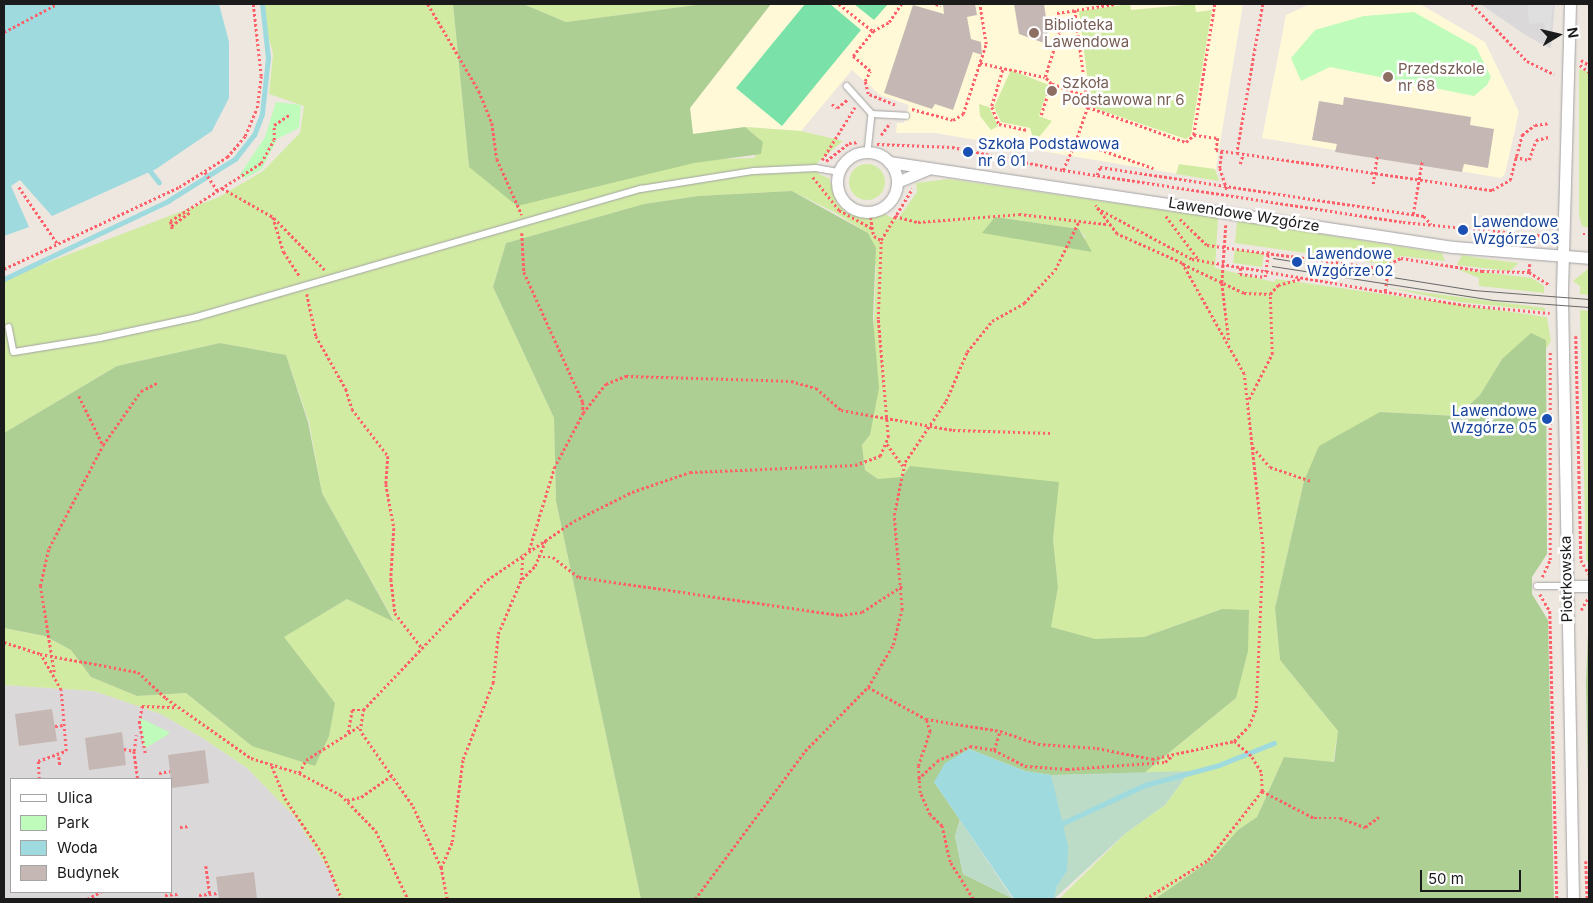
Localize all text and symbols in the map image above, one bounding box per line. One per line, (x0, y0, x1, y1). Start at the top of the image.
north arrow (1533, 10, 1583, 60)
place label: Biblioteka Lawendowa (1044, 15, 1129, 50)
text: N (1564, 26, 1583, 39)
marker: Biblioteka Lawendowa (1028, 27, 1040, 39)
place label: Przedszkole nr 68 (1398, 59, 1485, 94)
marker: Przedszkole nr 68 (1382, 71, 1394, 83)
place label: Szkoła Podstawowa nr 6 (1062, 73, 1185, 108)
marker: Szkoła Podstawowa nr 6 (1046, 85, 1058, 97)
place label: Szkoła Podstawowa nr 6 01 (978, 134, 1119, 169)
marker: Szkoła Podstawowa nr 6 01 (962, 146, 974, 158)
street label: Lawendowe Wzgórze (1167, 193, 1321, 235)
place label: Lawendowe Wzgórze 03 (1473, 212, 1559, 247)
marker: Lawendowe Wzgórze 03 (1457, 224, 1469, 236)
place label: Lawendowe Wzgórze 02 (1307, 244, 1393, 279)
marker: Lawendowe Wzgórze 02 (1291, 256, 1303, 268)
place label: Lawendowe Wzgórze 05 (1451, 401, 1537, 436)
marker: Lawendowe Wzgórze 05 (1541, 413, 1553, 425)
street label: Piotrkowska (1556, 536, 1576, 622)
legend (10, 778, 172, 893)
text: Ulica (57, 788, 93, 807)
text: Park (57, 813, 89, 832)
text: Woda (57, 838, 98, 857)
scale bar (1423, 860, 1524, 892)
text: Budynek (57, 863, 119, 882)
text: 50 m (1428, 869, 1464, 888)

